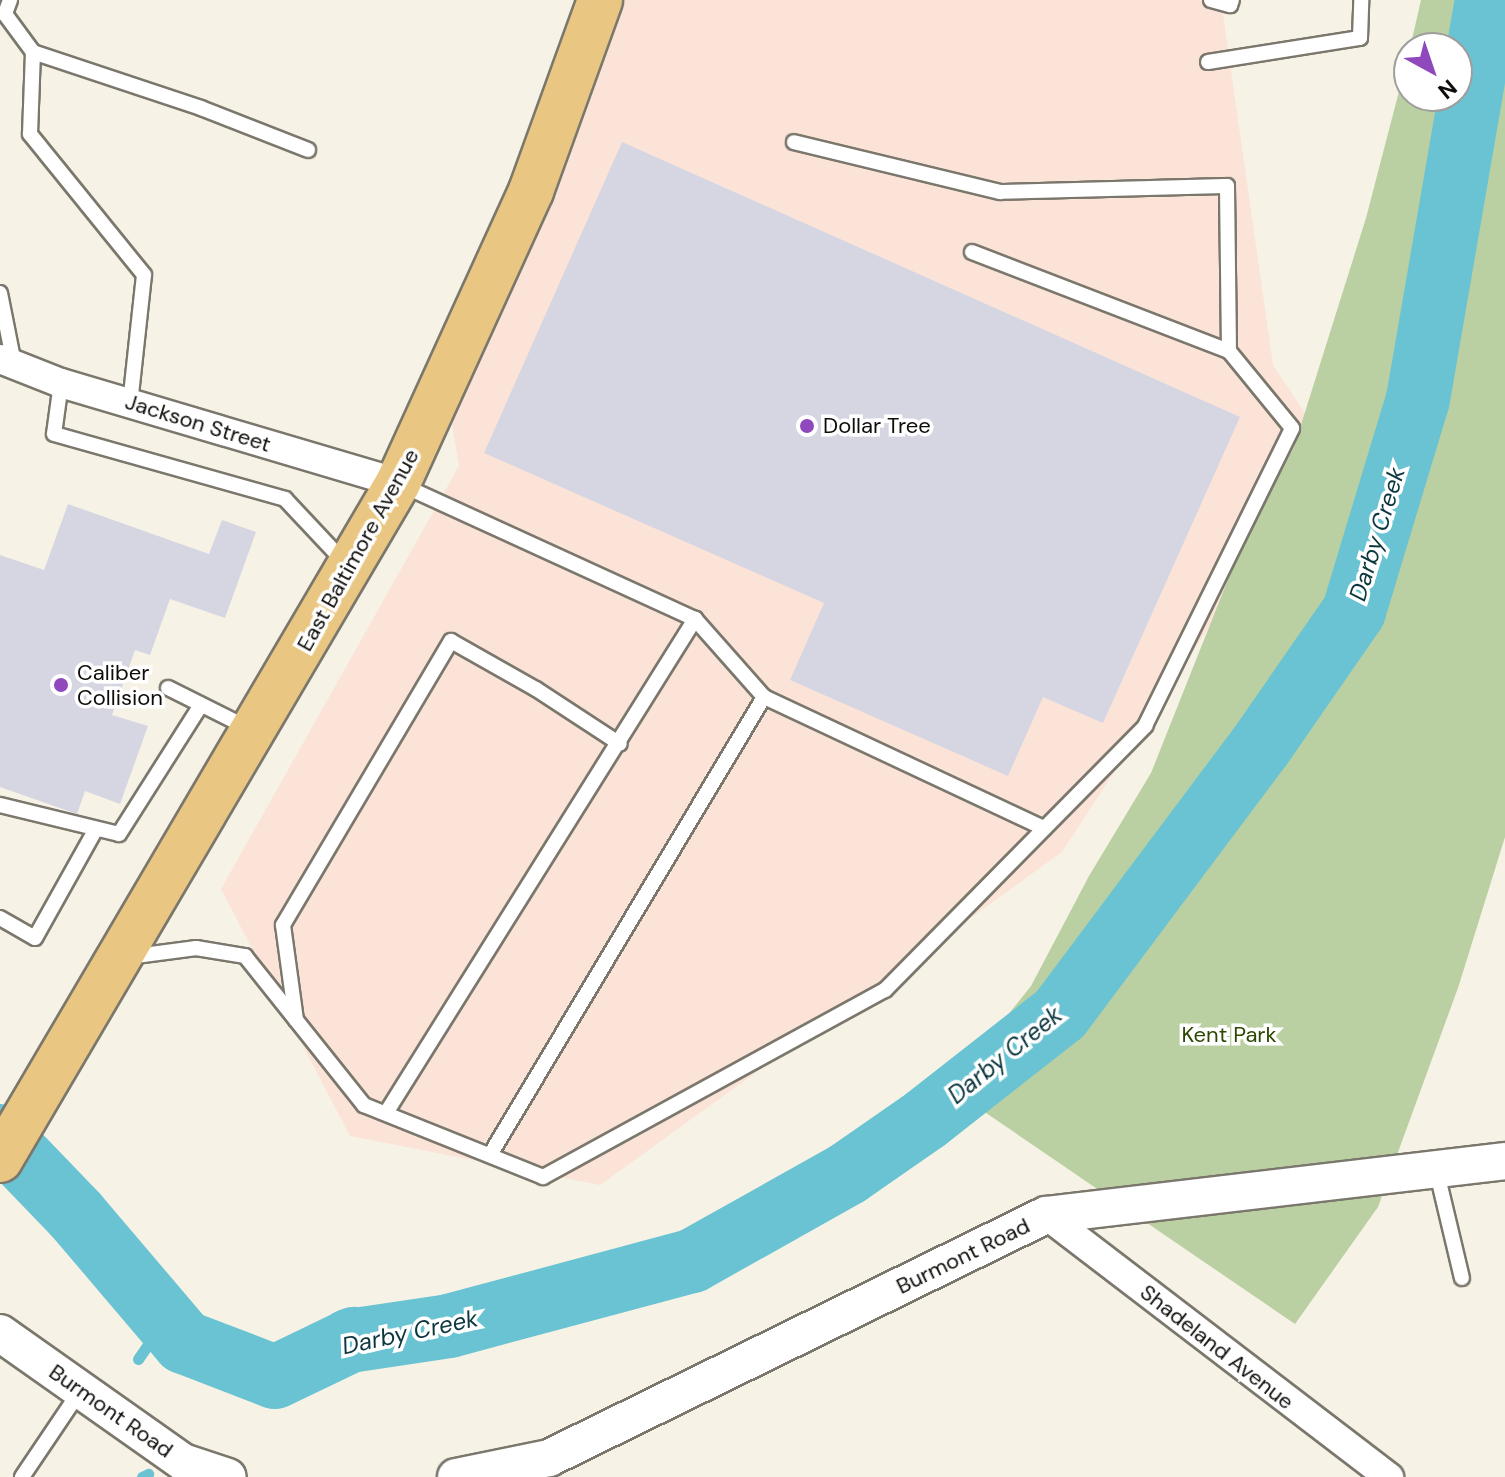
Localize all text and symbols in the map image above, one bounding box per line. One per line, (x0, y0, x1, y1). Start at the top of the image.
north arrow (1393, 32, 1473, 112)
text: N (1432, 73, 1463, 105)
street label: Jackson Street (122, 388, 274, 458)
place label: Dollar Tree (823, 413, 931, 439)
marker: Dollar Tree (798, 417, 816, 435)
street label: East Baltimore Avenue (291, 444, 425, 656)
water label: Darby Creek (1343, 464, 1411, 604)
place label: Caliber Collision (77, 659, 163, 710)
marker: Caliber Collision (52, 676, 70, 694)
water label: Darby Creek (942, 1000, 1068, 1110)
park label: Kent Park (1181, 1022, 1277, 1048)
street label: Burmont Road (892, 1212, 1034, 1300)
street label: Shadeland Avenue (1135, 1279, 1299, 1415)
water label: Darby Creek (339, 1304, 481, 1360)
street label: Burmont Road (44, 1359, 178, 1463)

